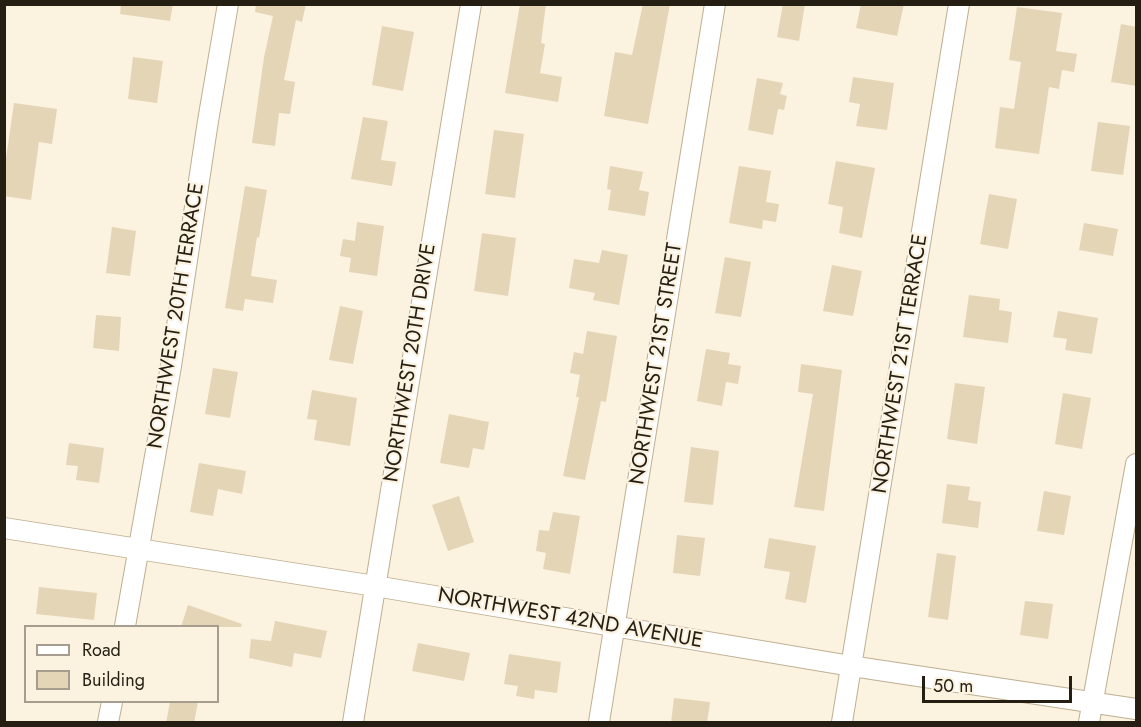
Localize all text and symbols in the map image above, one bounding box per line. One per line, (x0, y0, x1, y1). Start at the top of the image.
street label: NORTHWEST 20TH TERRACE (144, 181, 210, 451)
street label: NORTHWEST 21ST TERRACE (868, 232, 934, 496)
street label: NORTHWEST 21ST STREET (625, 241, 689, 487)
street label: NORTHWEST 20TH DRIVE (380, 242, 442, 484)
street label: NORTHWEST 42ND AVENUE (436, 583, 704, 655)
legend (24, 625, 219, 703)
text: Road (82, 637, 121, 663)
scale bar (925, 664, 1075, 702)
text: Building (82, 667, 145, 693)
text: 50 m (933, 673, 973, 699)

